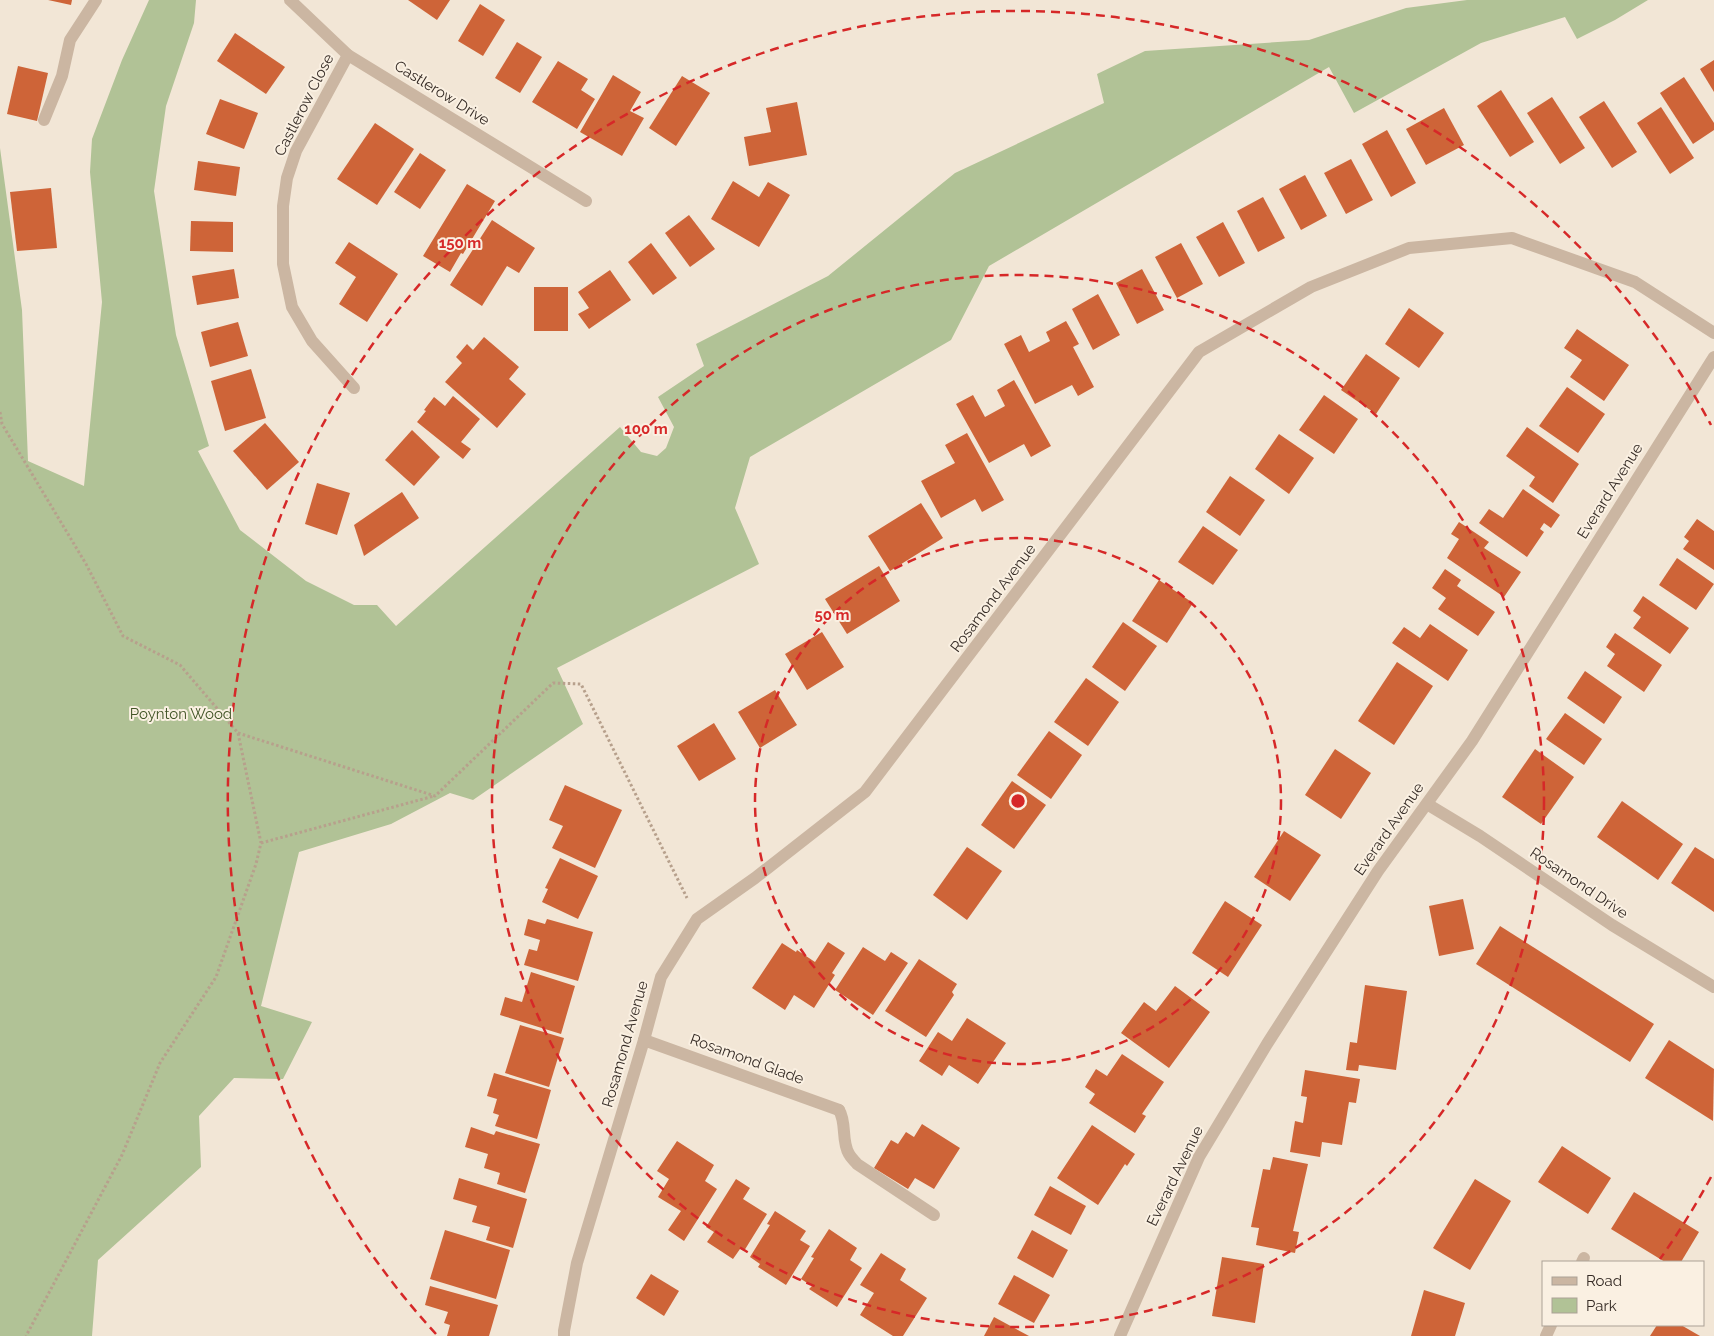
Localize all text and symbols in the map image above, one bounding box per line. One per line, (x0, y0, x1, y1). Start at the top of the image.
street label: Castlerow Close (271, 51, 338, 159)
street label: Castlerow Drive (391, 57, 493, 130)
text: 150 m (439, 234, 481, 252)
text: 100 m (624, 420, 668, 438)
street label: Everard Avenue (1573, 440, 1647, 542)
street label: Rosamond Avenue (946, 540, 1040, 656)
text: 50 m (814, 606, 850, 624)
park label: Poynton Wood (130, 705, 232, 723)
street label: Everard Avenue (1350, 779, 1428, 879)
centre of rings (1009, 792, 1027, 810)
street label: Rosamond Drive (1527, 844, 1632, 923)
street label: Rosamond Avenue (598, 979, 652, 1109)
street label: Rosamond Glade (688, 1030, 806, 1088)
street label: Everard Avenue (1143, 1123, 1207, 1229)
legend (1542, 1261, 1704, 1326)
text: Road (1586, 1272, 1622, 1290)
text: Park (1586, 1297, 1617, 1315)

